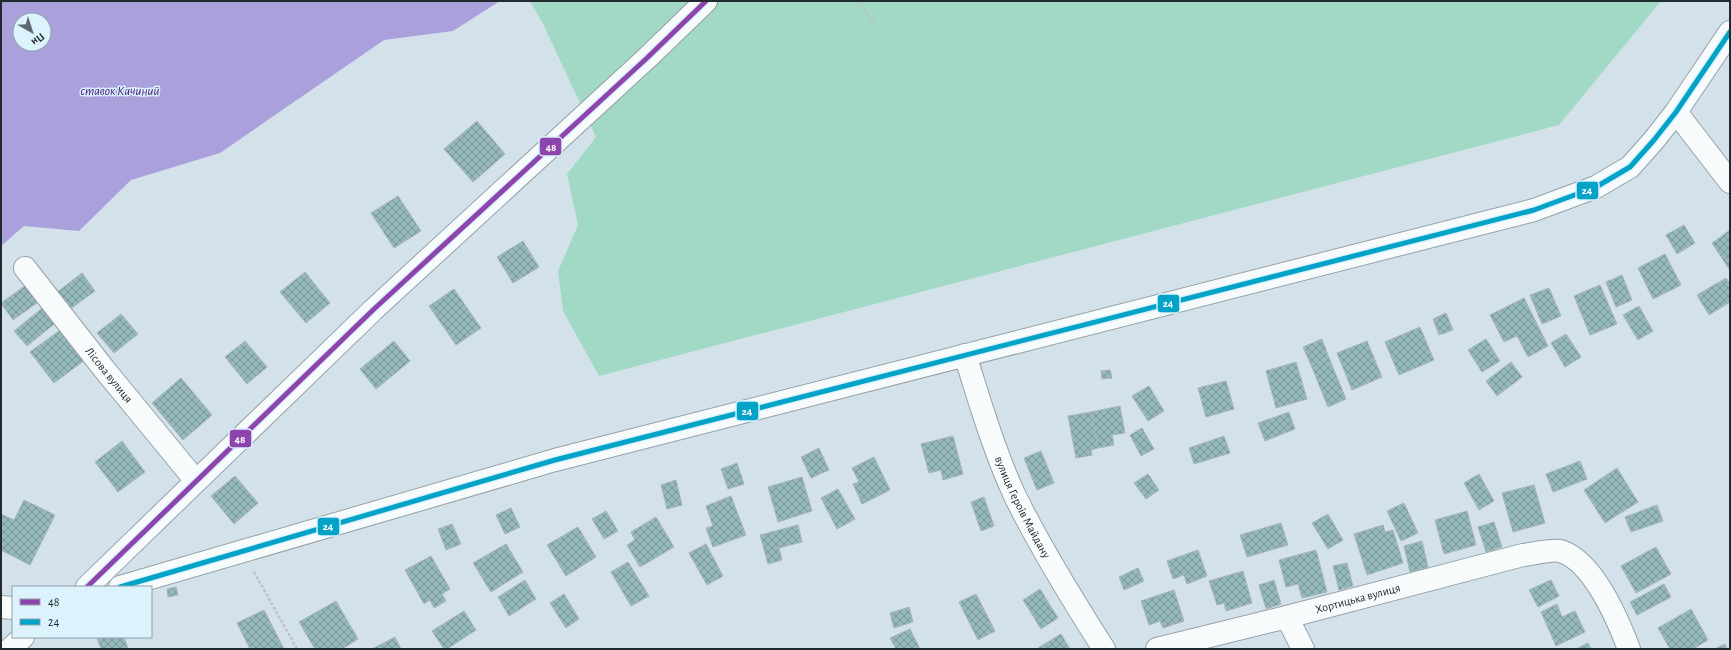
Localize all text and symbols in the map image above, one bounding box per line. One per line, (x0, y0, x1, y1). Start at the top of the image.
north arrow (12, 12, 52, 52)
text: Пн (29, 31, 47, 48)
water label: ставок Качиний (81, 85, 159, 98)
line badge: 48 (539, 137, 562, 156)
text: 48 (546, 142, 556, 153)
line badge: 24 (1576, 181, 1599, 200)
text: 24 (1582, 185, 1593, 196)
line badge: 24 (1157, 294, 1180, 313)
text: 24 (1163, 298, 1174, 309)
street label: Лісова вулиця (83, 345, 135, 405)
line badge: 24 (736, 401, 759, 421)
text: 24 (742, 406, 753, 417)
line badge: 48 (229, 429, 252, 448)
text: 48 (235, 434, 245, 445)
street label: вулиця Героїв Майдану (993, 454, 1053, 561)
line badge: 24 (317, 517, 340, 536)
text: 24 (323, 521, 334, 532)
street label: Хортицька вулиця (1314, 581, 1402, 615)
legend (12, 586, 152, 638)
text: 48 (48, 596, 60, 608)
text: 24 (48, 616, 59, 628)

